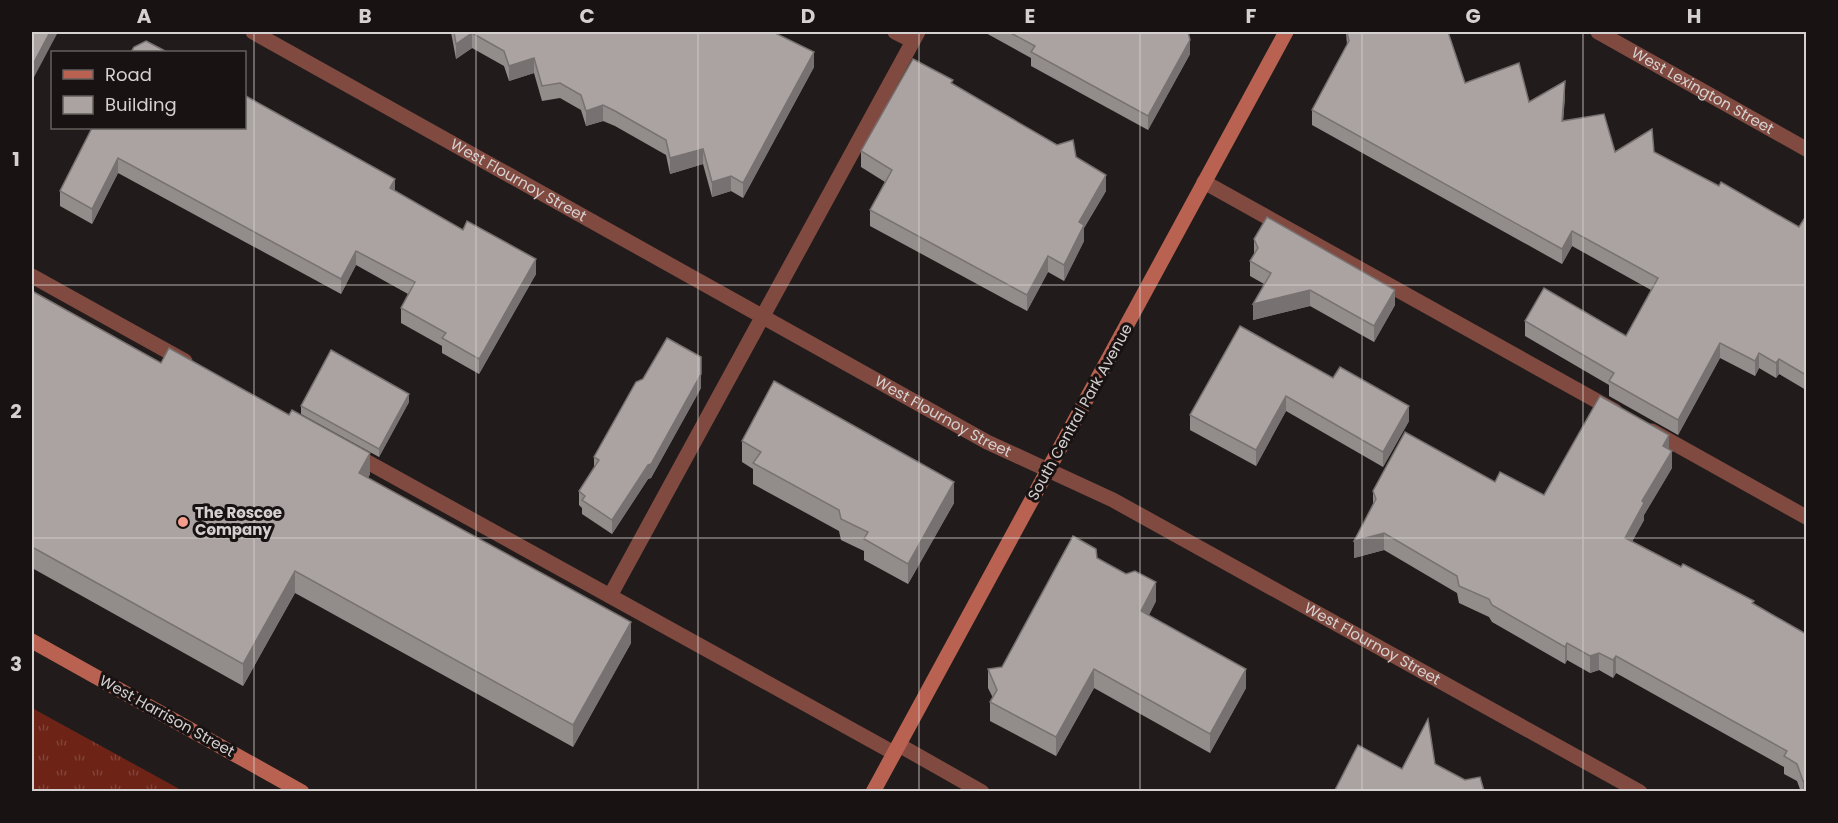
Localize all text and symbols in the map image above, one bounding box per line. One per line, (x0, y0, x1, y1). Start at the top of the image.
text: A (137, 2, 152, 30)
text: B (358, 2, 372, 30)
text: C (579, 2, 595, 30)
text: D (801, 2, 815, 30)
text: E (1025, 2, 1035, 30)
text: F (1246, 2, 1257, 30)
text: G (1465, 2, 1481, 30)
text: H (1687, 2, 1701, 30)
street label: West Lexington Street (1628, 42, 1778, 139)
legend (51, 51, 246, 129)
text: Road (105, 62, 152, 87)
text: Building (105, 92, 177, 117)
street label: West Flournoy Street (447, 133, 591, 226)
text: 1 (12, 145, 20, 173)
street label: South Central Park Avenue (1022, 320, 1137, 504)
street label: West Flournoy Street (871, 370, 1015, 462)
text: 2 (10, 397, 22, 425)
place label: The Roscoe Company (195, 502, 282, 540)
marker: The Roscoe Company (176, 515, 190, 529)
street label: West Flournoy Street (1301, 597, 1445, 690)
text: 3 (10, 650, 22, 678)
street label: West Harrison Street (96, 670, 239, 761)

